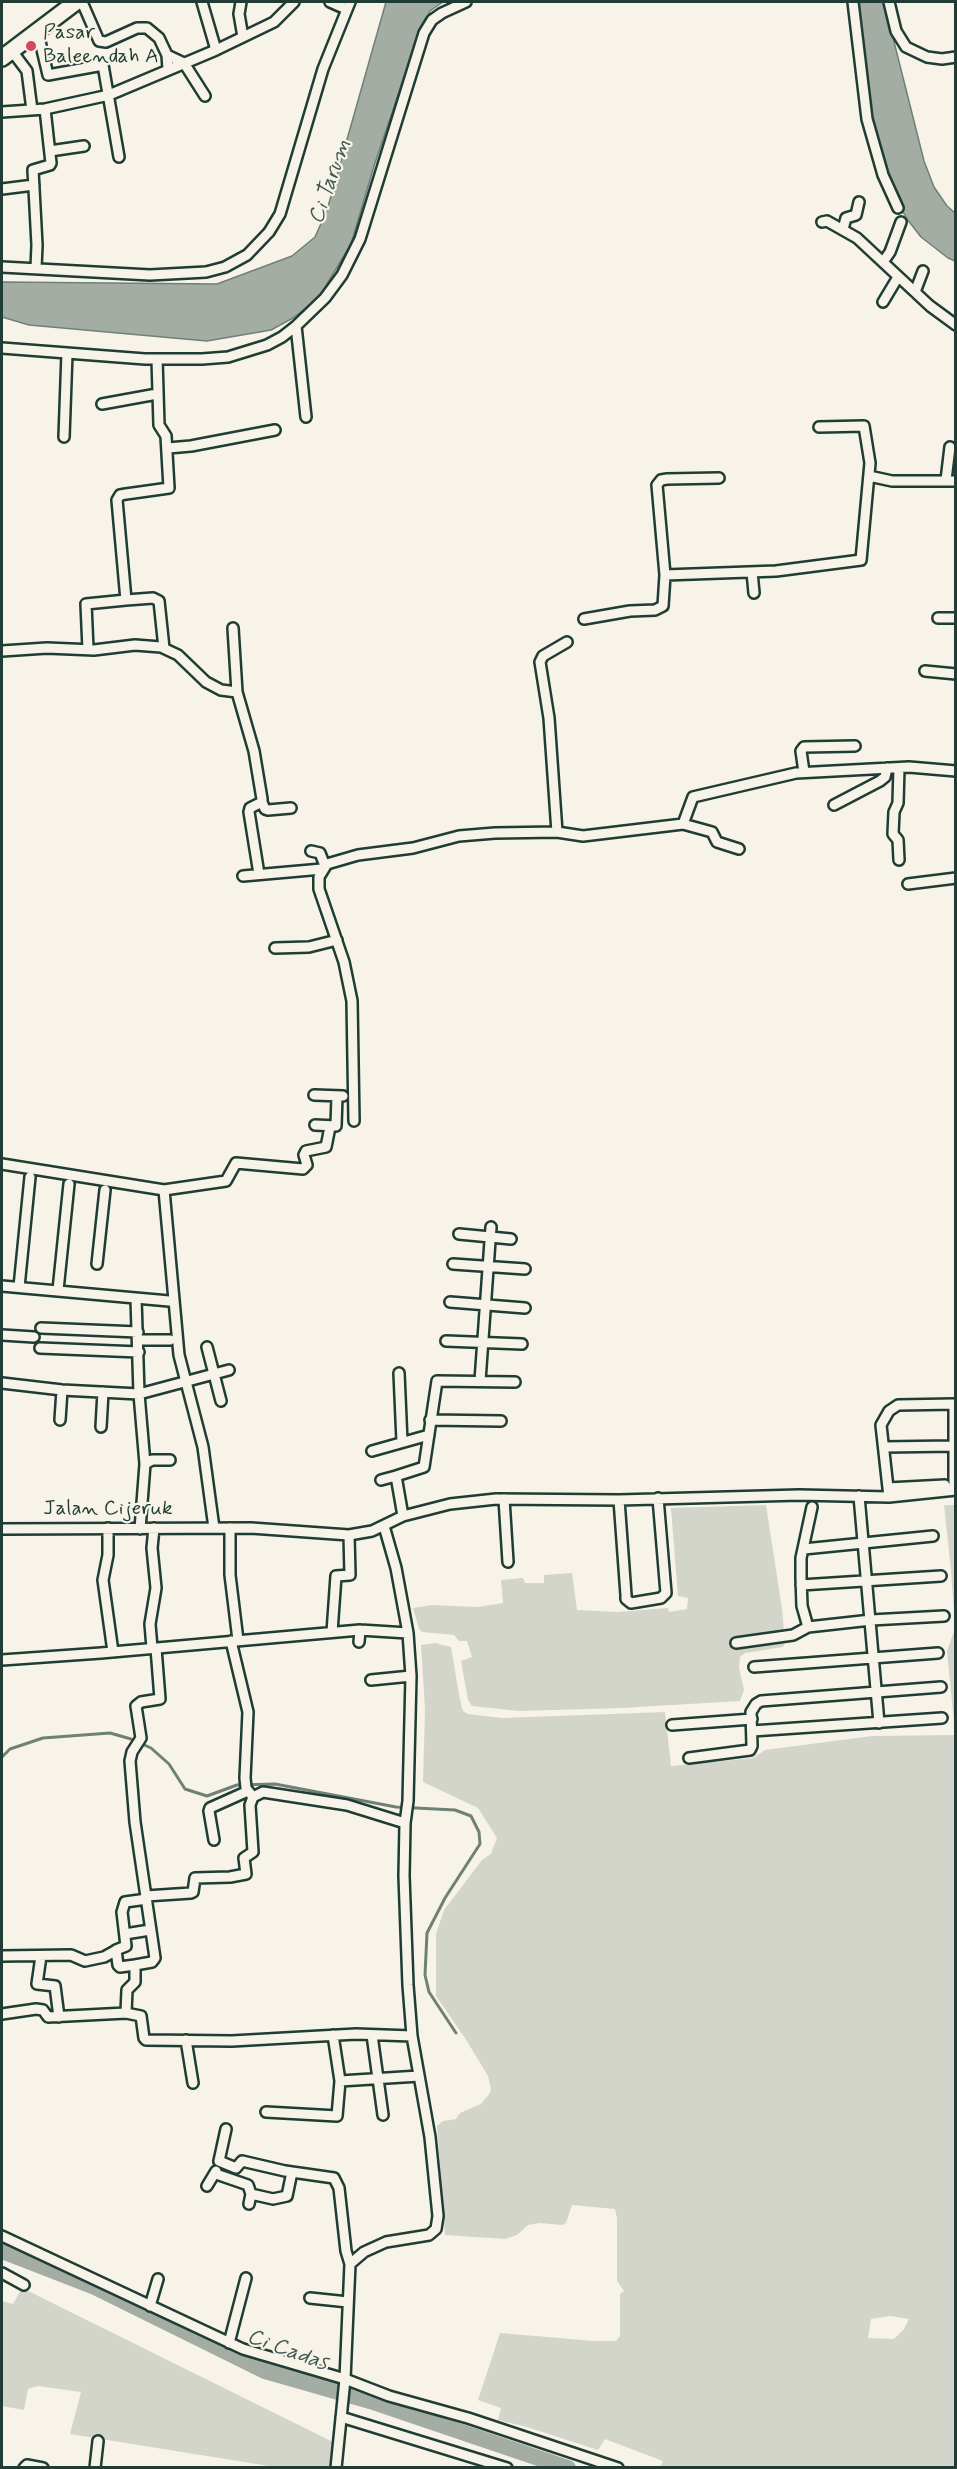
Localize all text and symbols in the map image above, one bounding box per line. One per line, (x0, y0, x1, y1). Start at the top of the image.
place label: Pasar Baleendah A (43, 21, 159, 71)
marker: Pasar Baleendah A (24, 39, 38, 53)
water label: Ci Tarum (304, 136, 358, 228)
street label: Jalan Cijeruk (43, 1497, 173, 1523)
water label: Ci Cadas (243, 2324, 331, 2378)

